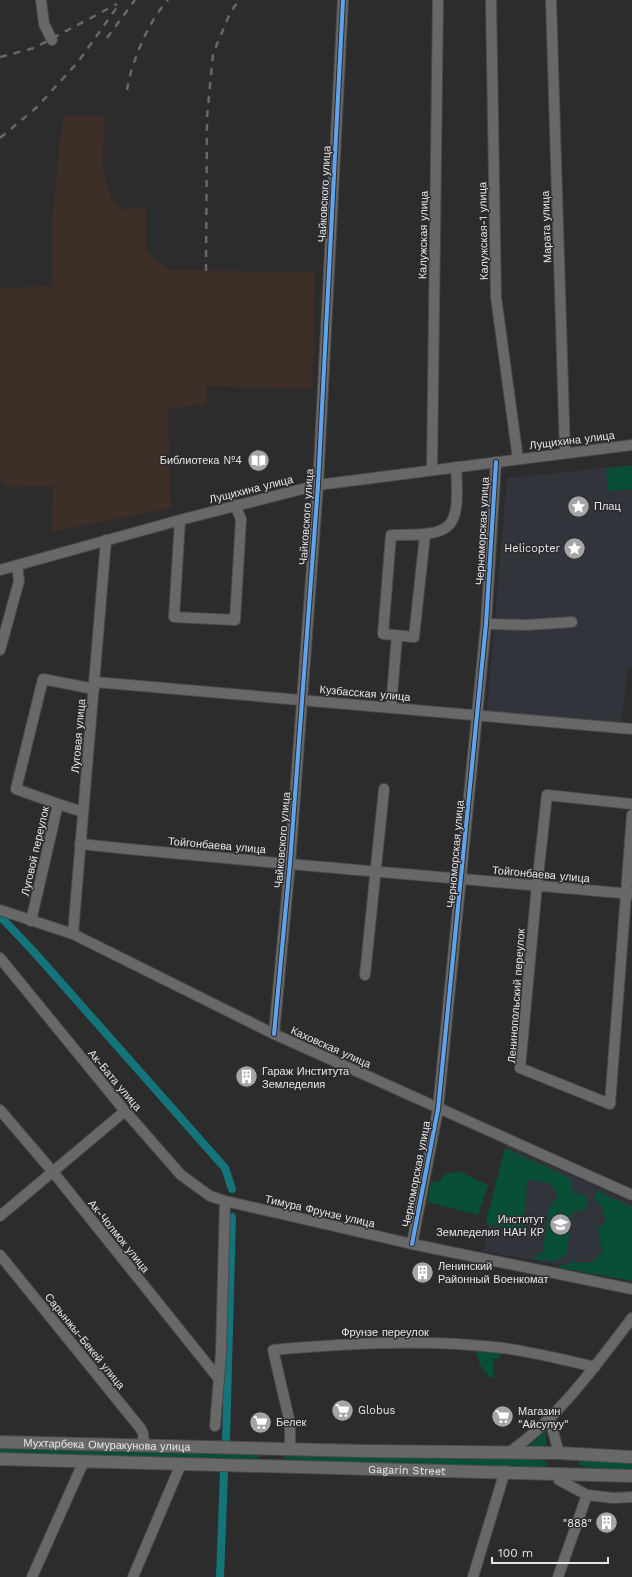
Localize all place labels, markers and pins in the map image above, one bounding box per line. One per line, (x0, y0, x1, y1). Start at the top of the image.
library icon: Библиотека №4 (245, 447, 271, 473)
place label: Библиотека №4 (160, 454, 242, 467)
place icon: Плац (565, 493, 591, 519)
place label: Плац (594, 500, 621, 513)
place icon: Helicopter (562, 535, 588, 561)
place label: Helicopter (504, 542, 560, 555)
building icon: Гараж Института Земледелия (233, 1064, 259, 1090)
place label: Гараж Института Земледелия (262, 1065, 350, 1091)
school or university icon: Институт Земледелия НАН КР (547, 1212, 573, 1238)
place label: Институт Земледелия НАН КР (436, 1213, 544, 1239)
building icon: Ленинский Районный Военкомат (410, 1259, 436, 1285)
place label: Ленинский Районный Военкомат (438, 1260, 548, 1286)
supermarket icon: Globus (329, 1397, 355, 1423)
place label: Globus (358, 1404, 396, 1417)
supermarket icon: Магазин "Айсулуу" (490, 1404, 516, 1430)
place label: Магазин "Айсулуу" (518, 1405, 569, 1431)
supermarket icon: Белек (247, 1409, 273, 1435)
place label: Белек (276, 1416, 307, 1429)
building icon: "888" (594, 1510, 620, 1536)
place label: "888" (563, 1517, 592, 1530)

